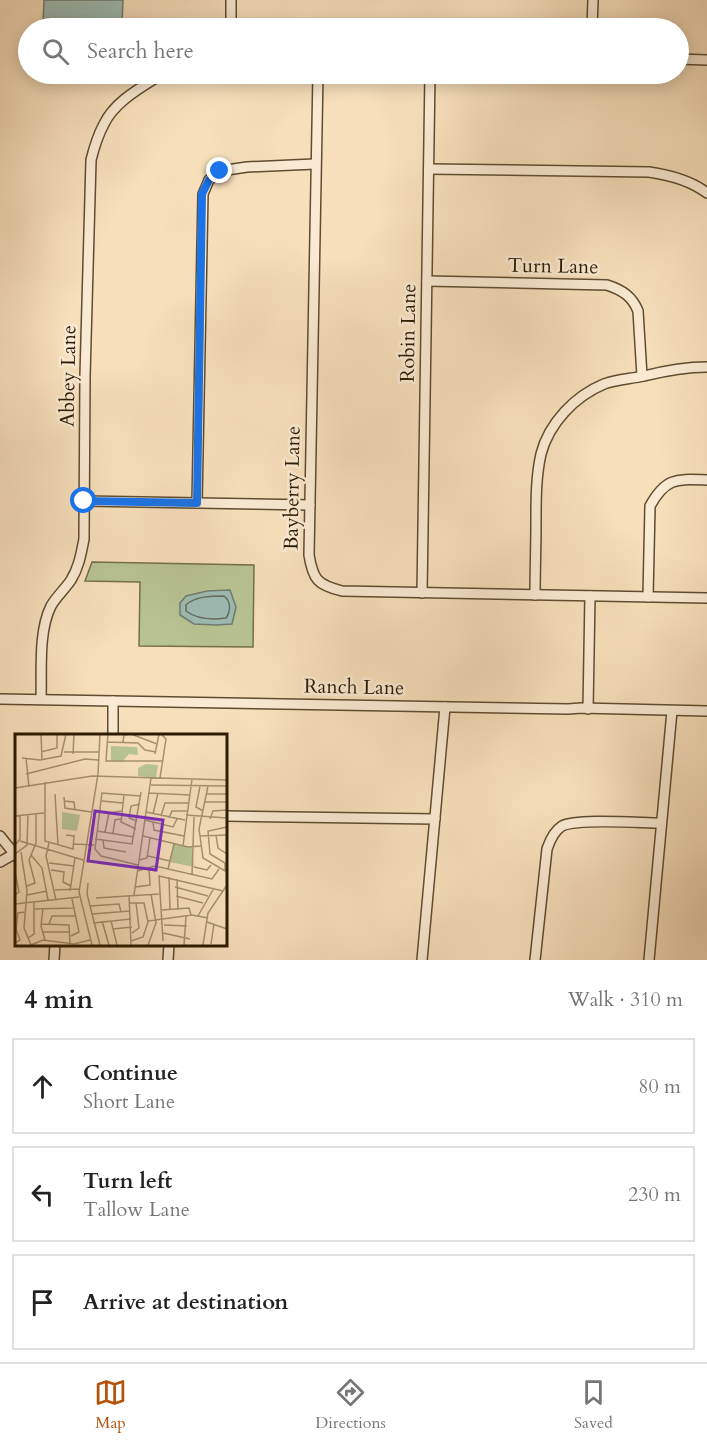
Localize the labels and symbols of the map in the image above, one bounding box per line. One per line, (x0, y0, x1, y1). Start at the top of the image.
route end (206, 157, 232, 183)
street label: Turn Lane (507, 252, 599, 280)
street label: Robin Lane (394, 283, 422, 383)
street label: Abbey Lane (54, 325, 82, 427)
street label: Bayberry Lane (277, 426, 307, 550)
route start (70, 487, 96, 513)
street label: Ranch Lane (304, 673, 404, 701)
inset map (15, 734, 226, 945)

